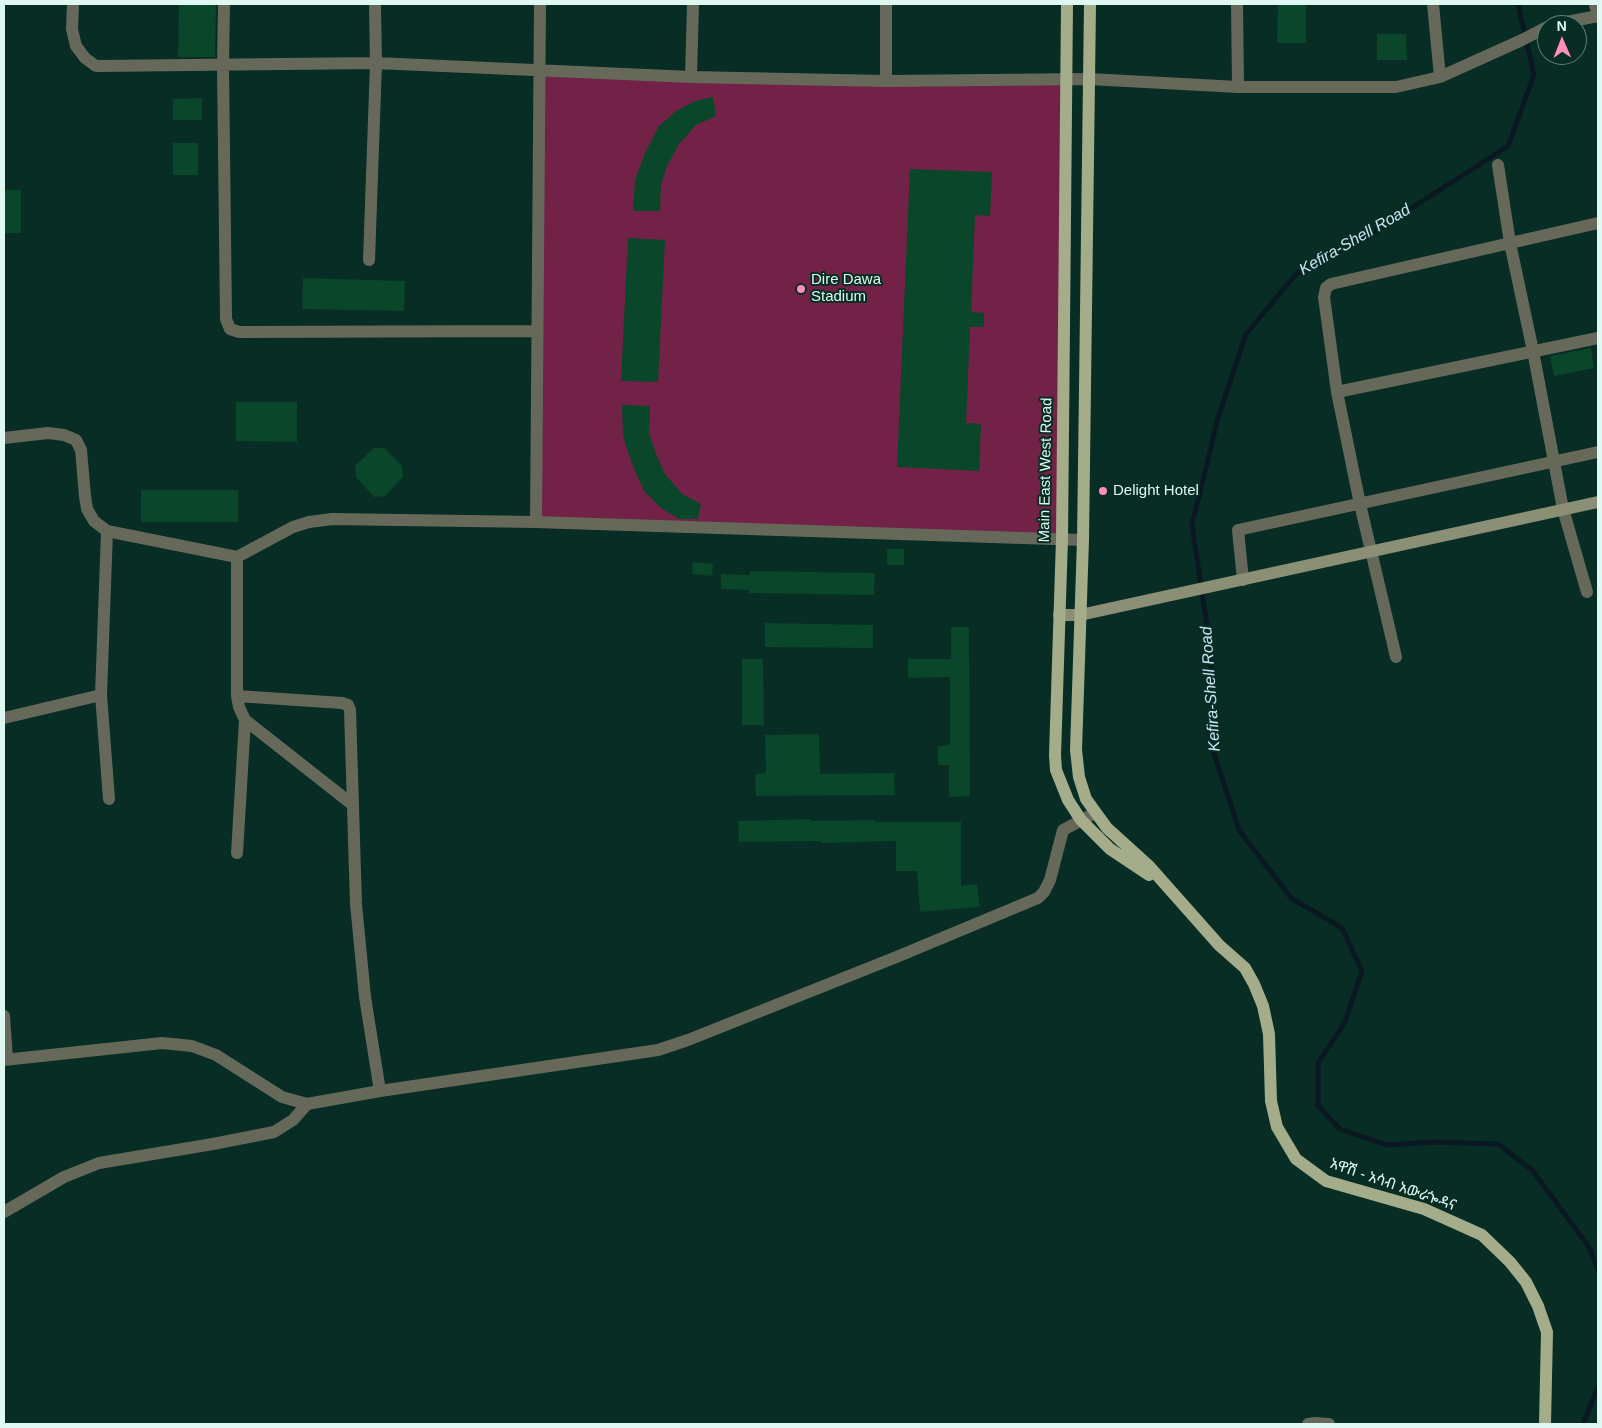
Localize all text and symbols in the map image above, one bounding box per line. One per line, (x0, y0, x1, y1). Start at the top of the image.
north arrow (1537, 15, 1587, 65)
text: N (1557, 18, 1567, 34)
water label: Kefira-Shell Road (1296, 200, 1414, 280)
place label: Dire Dawa Stadium (811, 271, 881, 306)
marker: Dire Dawa Stadium (795, 283, 807, 295)
street label: Main East West Road (1036, 397, 1056, 543)
place label: Delight Hotel (1113, 482, 1199, 500)
marker: Delight Hotel (1097, 485, 1109, 497)
water label: Kefira-Shell Road (1197, 626, 1225, 752)
street label: አዋሽ - አሳብ አውራጐዳና (1327, 1155, 1459, 1215)

